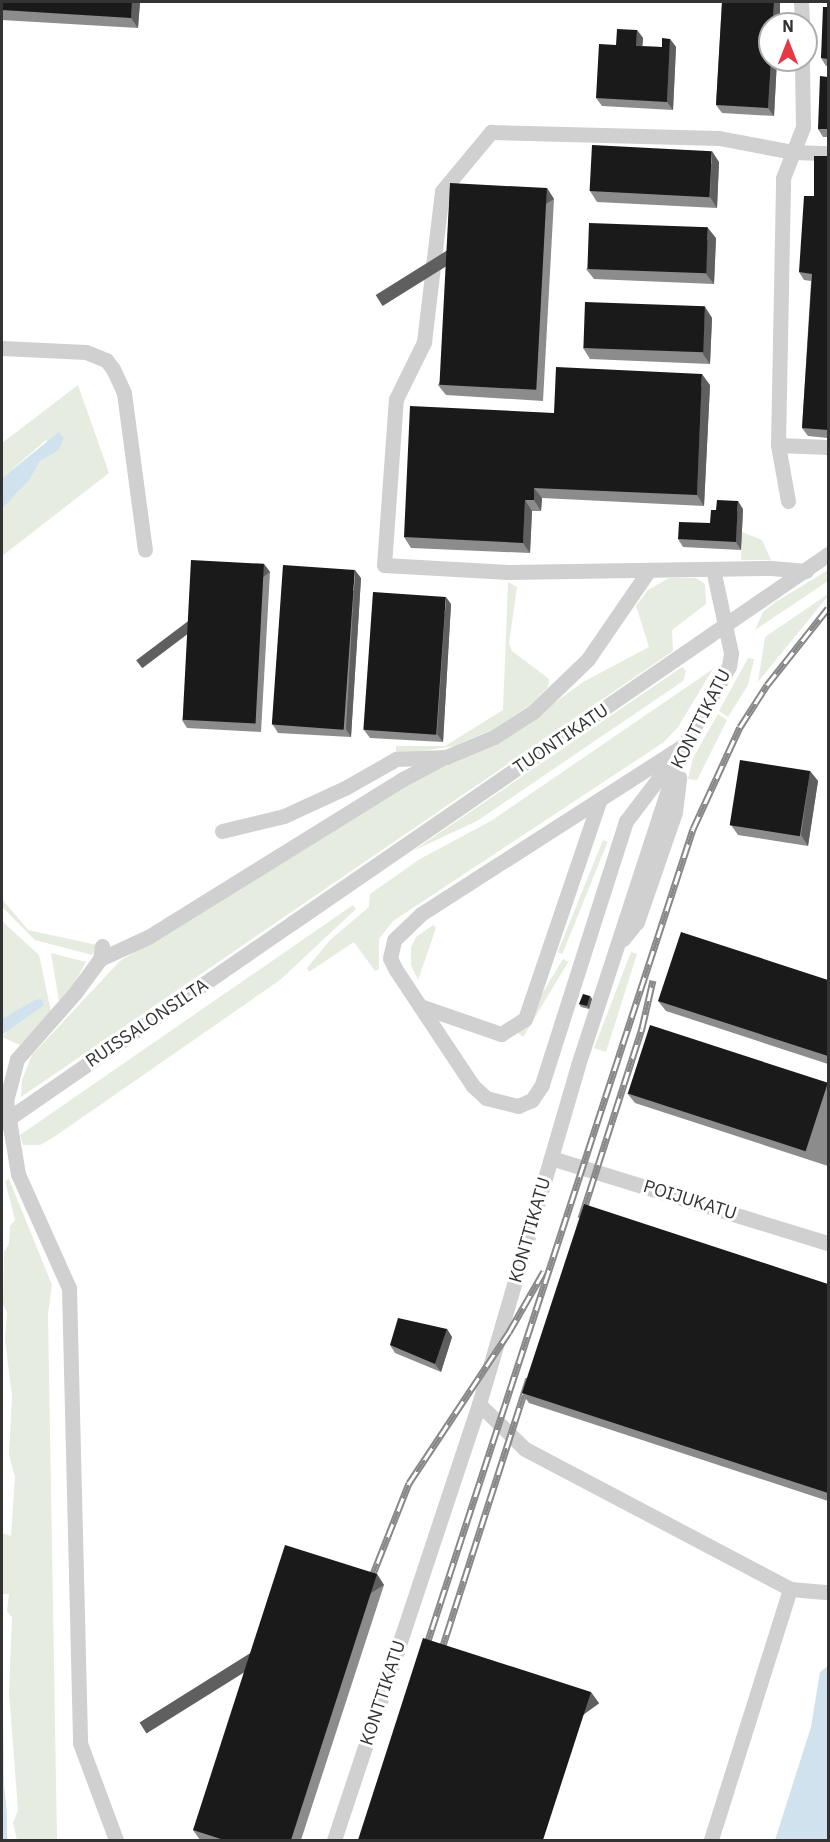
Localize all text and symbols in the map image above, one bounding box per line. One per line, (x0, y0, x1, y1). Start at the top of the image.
north arrow (758, 12, 818, 72)
text: N (782, 16, 794, 36)
street label: KONTTIKATU (667, 666, 735, 772)
street label: TUONTIKATU (510, 699, 612, 779)
street label: RUISSALONSILTA (82, 974, 212, 1072)
street label: KONTTIKATU (505, 1175, 555, 1285)
street label: POIJUKATU (641, 1176, 739, 1224)
street label: KONTTIKATU (356, 1638, 410, 1748)

